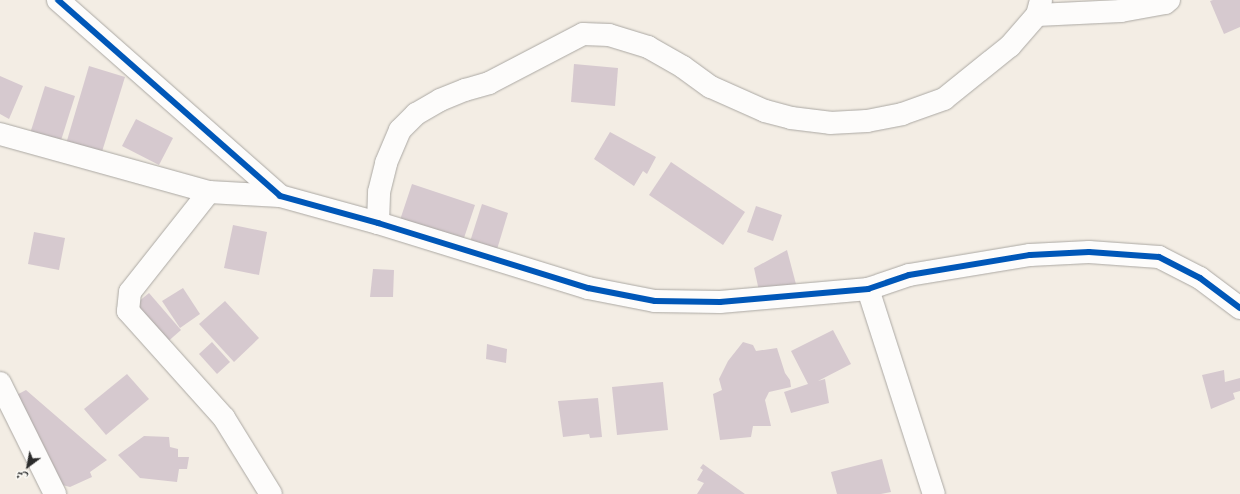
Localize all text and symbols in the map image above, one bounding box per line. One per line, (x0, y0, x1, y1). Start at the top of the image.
north arrow (8, 446, 48, 486)
text: ش (13, 467, 30, 485)

